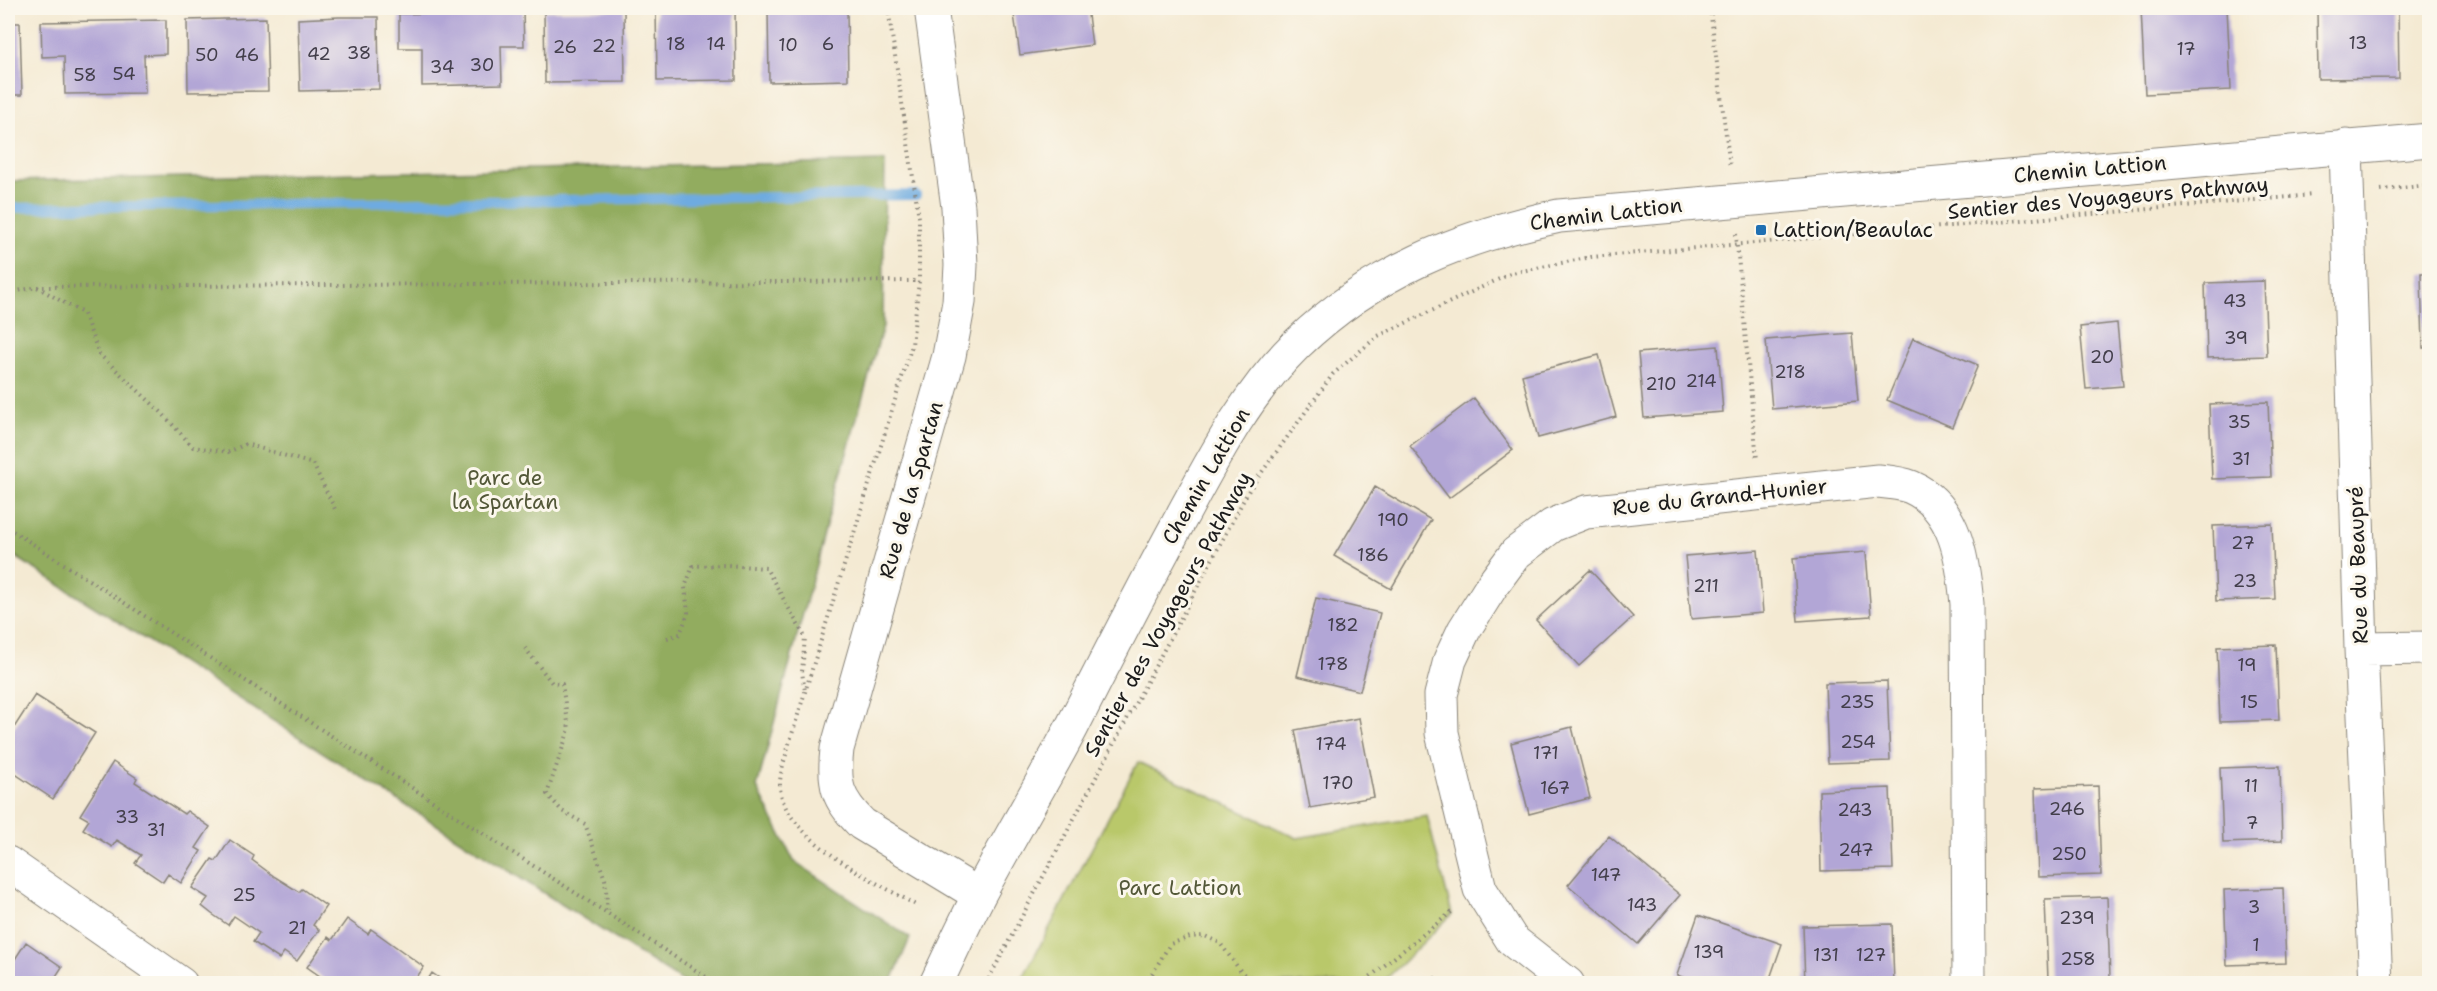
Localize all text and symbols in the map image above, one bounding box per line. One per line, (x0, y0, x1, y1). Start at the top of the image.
house number: 13 (2348, 31, 2368, 55)
house number: 18 (666, 32, 686, 56)
house number: 14 (706, 32, 726, 56)
house number: 6 (822, 32, 834, 56)
house number: 10 (778, 33, 798, 57)
house number: 22 (592, 34, 616, 58)
house number: 26 (553, 35, 577, 59)
house number: 17 (2176, 37, 2196, 61)
house number: 38 (347, 41, 371, 65)
house number: 42 (307, 42, 331, 66)
house number: 50 (195, 43, 219, 67)
house number: 46 (235, 43, 259, 67)
house number: 30 (470, 53, 494, 77)
house number: 34 (430, 55, 454, 79)
house number: 54 (112, 62, 136, 86)
house number: 58 (73, 63, 97, 87)
street label: Chemin Lattion (2012, 148, 2168, 190)
street label: Sentier des Voyageurs Pathway (1946, 170, 2270, 226)
street label: Chemin Lattion (1528, 191, 1684, 237)
place label: Lattion/Beaulac (1773, 216, 1933, 244)
marker: Lattion/Beaulac (1754, 223, 1768, 237)
house number: 43 (2223, 289, 2247, 313)
house number: 39 (2224, 326, 2248, 350)
house number: 20 (2090, 345, 2114, 369)
house number: 218 (1774, 360, 1806, 384)
house number: 214 (1685, 369, 1717, 393)
house number: 210 (1645, 372, 1677, 396)
street label: Rue de la Spartan (872, 398, 950, 582)
street label: Chemin Lattion (1156, 402, 1257, 549)
house number: 35 (2227, 410, 2251, 434)
house number: 31 (2231, 447, 2251, 471)
park label: Parc de la Spartan (452, 464, 558, 516)
street label: Sentier des Voyageurs Pathway (1078, 466, 1258, 762)
street label: Rue du Grand-Hunier (1611, 472, 1829, 522)
street label: Rue du Beaupré (2341, 485, 2375, 645)
house number: 190 (1377, 508, 1409, 532)
house number: 27 (2231, 531, 2255, 555)
house number: 186 (1357, 543, 1389, 567)
house number: 23 (2233, 569, 2257, 593)
house number: 211 (1693, 574, 1719, 598)
house number: 182 (1327, 613, 1359, 637)
house number: 178 (1317, 652, 1349, 676)
house number: 19 (2237, 653, 2257, 677)
house number: 235 (1840, 690, 1874, 714)
house number: 15 (2240, 690, 2258, 714)
house number: 254 (1840, 730, 1876, 754)
house number: 174 (1316, 732, 1346, 756)
house number: 171 (1533, 741, 1559, 765)
house number: 170 (1322, 771, 1354, 795)
house number: 11 (2244, 774, 2258, 798)
house number: 167 (1540, 776, 1570, 800)
house number: 246 (2049, 797, 2085, 821)
house number: 243 (1837, 798, 1873, 822)
house number: 33 (115, 805, 139, 829)
house number: 7 (2246, 811, 2258, 835)
house number: 31 (146, 818, 166, 842)
house number: 247 (1838, 838, 1874, 862)
house number: 250 (2051, 842, 2087, 866)
house number: 147 (1591, 863, 1621, 887)
park label: Parc Lattion (1118, 874, 1242, 902)
house number: 25 (232, 883, 256, 907)
house number: 143 (1627, 893, 1657, 917)
house number: 3 (2248, 895, 2260, 919)
house number: 239 (2059, 906, 2095, 930)
house number: 21 (287, 916, 307, 940)
house number: 1 (2252, 933, 2260, 957)
house number: 139 (1694, 940, 1724, 964)
house number: 131 (1813, 943, 1839, 967)
house number: 127 (1856, 943, 1886, 967)
house number: 258 (2060, 947, 2096, 971)

